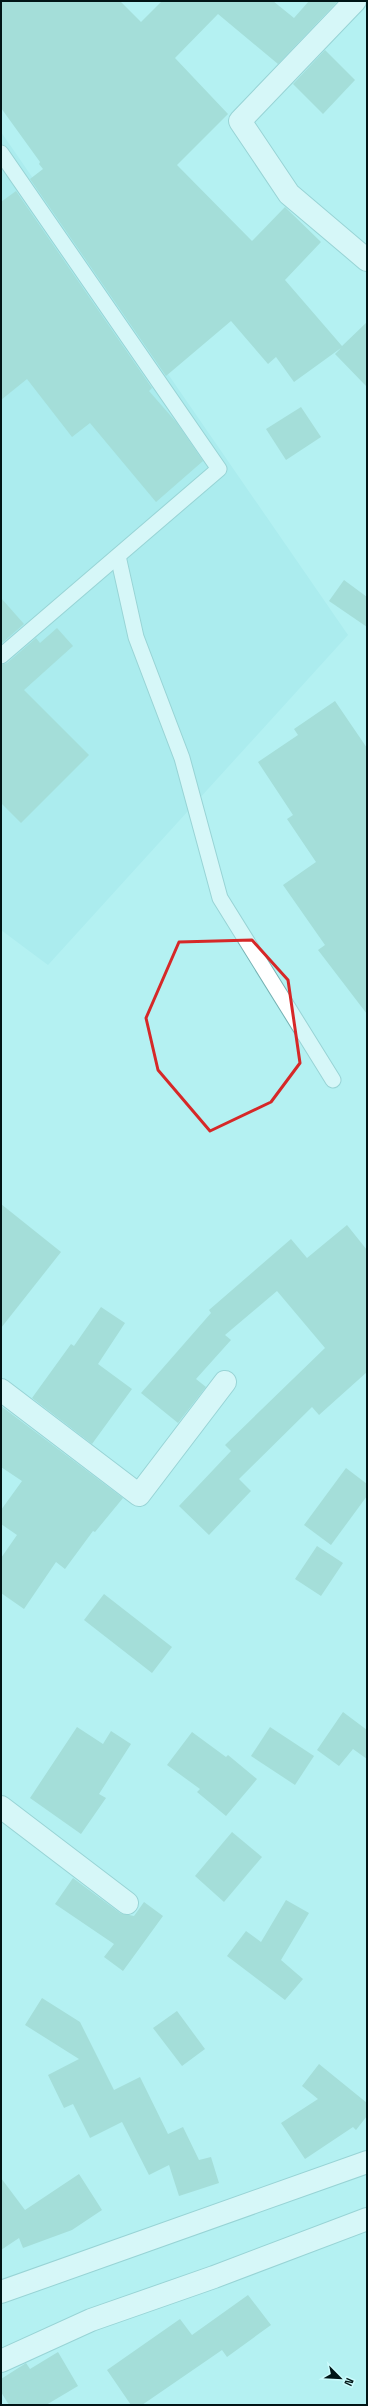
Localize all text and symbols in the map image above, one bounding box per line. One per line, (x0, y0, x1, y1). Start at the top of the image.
north arrow (320, 2358, 360, 2398)
text: N (341, 2376, 357, 2388)

